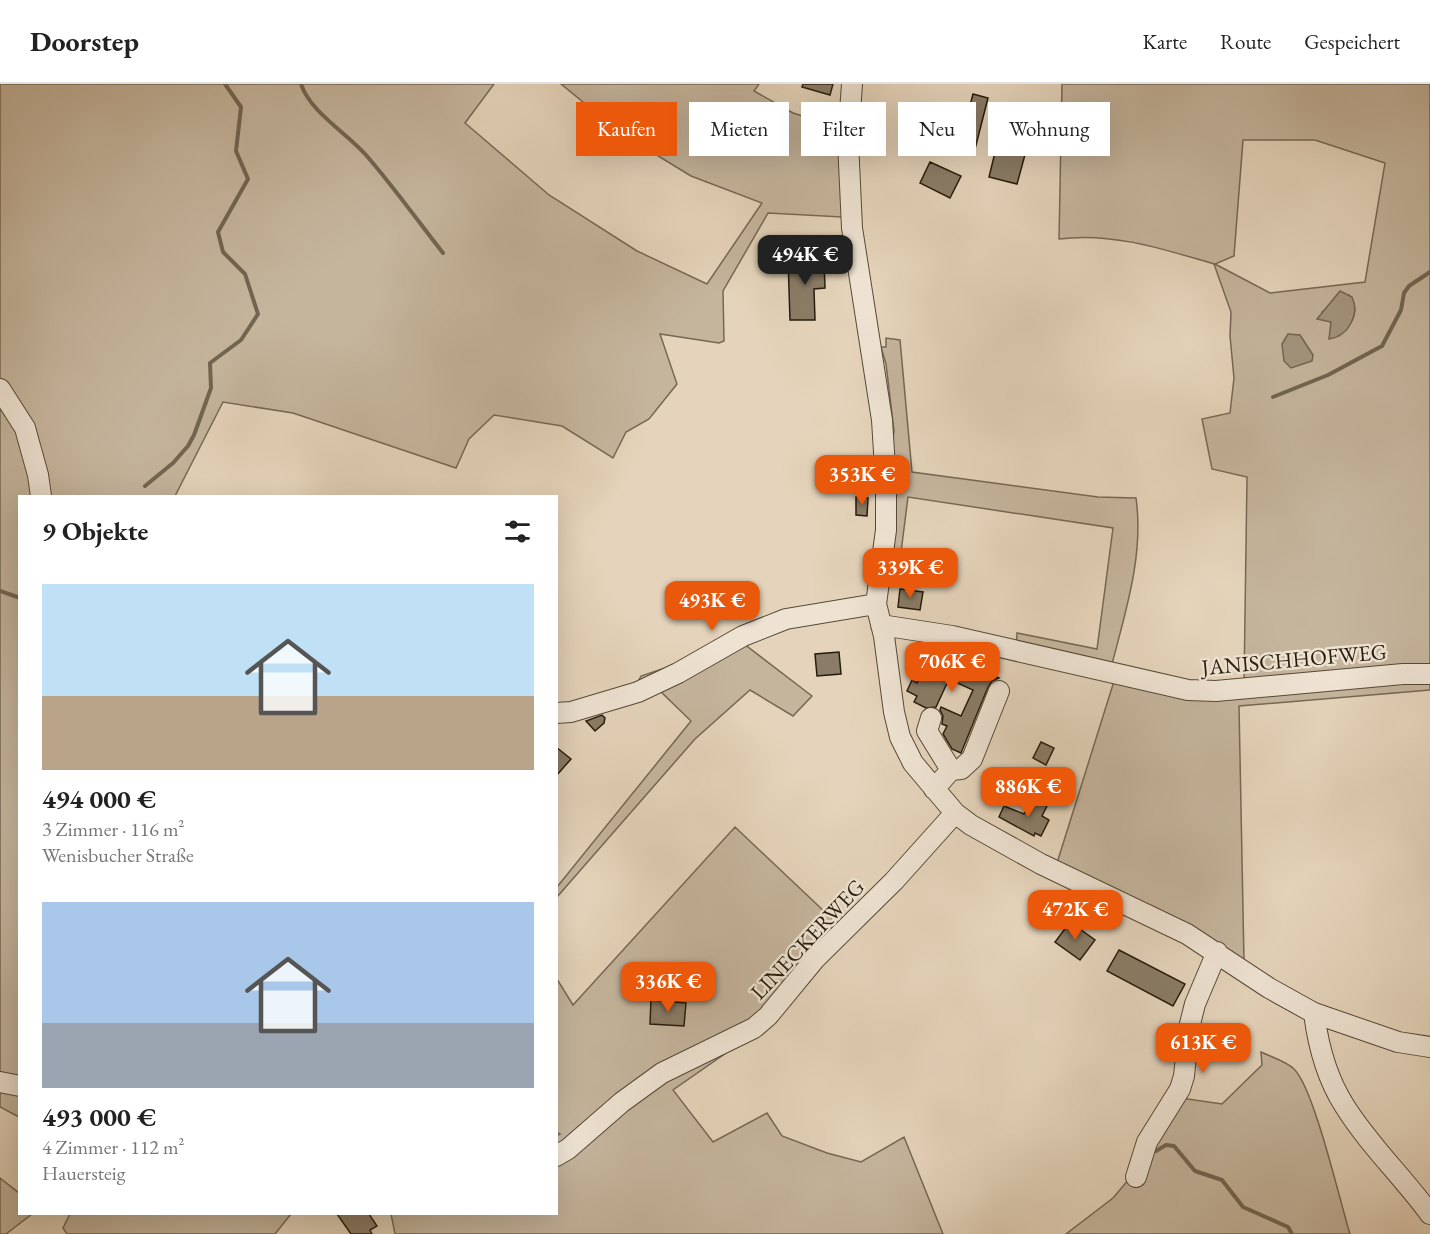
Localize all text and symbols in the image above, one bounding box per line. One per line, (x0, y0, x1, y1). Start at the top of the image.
text: Doorstep (30, 23, 139, 59)
text: Karte (1143, 28, 1187, 55)
text: Route (1220, 28, 1271, 55)
text: Gespeichert (1304, 28, 1400, 55)
chip: Kaufen (576, 102, 677, 156)
chip: Mieten (689, 102, 789, 156)
chip: Filter (801, 102, 886, 156)
chip: Neu (898, 102, 976, 156)
chip: Wohnung (988, 102, 1110, 156)
pin: 494K € (756, 235, 854, 286)
text: 494K € (772, 241, 838, 267)
pin: 353K € (813, 455, 911, 506)
text: 353K € (829, 461, 895, 487)
text: 9 Objekte (42, 514, 148, 548)
icon: filters (501, 515, 534, 548)
pin: 339K € (861, 548, 959, 599)
text: 339K € (877, 554, 943, 580)
pin: 493K € (663, 581, 761, 632)
text: 493K € (679, 587, 745, 613)
icon: home (234, 623, 342, 731)
street label: JANISCHHOFWEG (1198, 637, 1388, 682)
pin: 706K € (903, 642, 1001, 693)
text: 706K € (919, 648, 985, 674)
pin: 886K € (979, 767, 1077, 818)
text: 886K € (995, 773, 1061, 799)
text: 494 000 € (42, 782, 156, 816)
text: 3 Zimmer · 116 m² (42, 816, 185, 842)
text: Wenisbucher Straße (42, 842, 194, 868)
street label: LINECKERWEG (744, 873, 871, 1006)
pin: 472K € (1026, 890, 1124, 941)
text: 472K € (1042, 896, 1108, 922)
icon: home (234, 941, 342, 1049)
pin: 336K € (619, 962, 717, 1013)
text: 336K € (635, 968, 701, 994)
pin: 613K € (1154, 1023, 1252, 1074)
text: 613K € (1170, 1029, 1236, 1055)
text: 493 000 € (42, 1100, 156, 1134)
text: 4 Zimmer · 112 m² (42, 1134, 185, 1160)
text: Hauersteig (42, 1160, 125, 1186)

